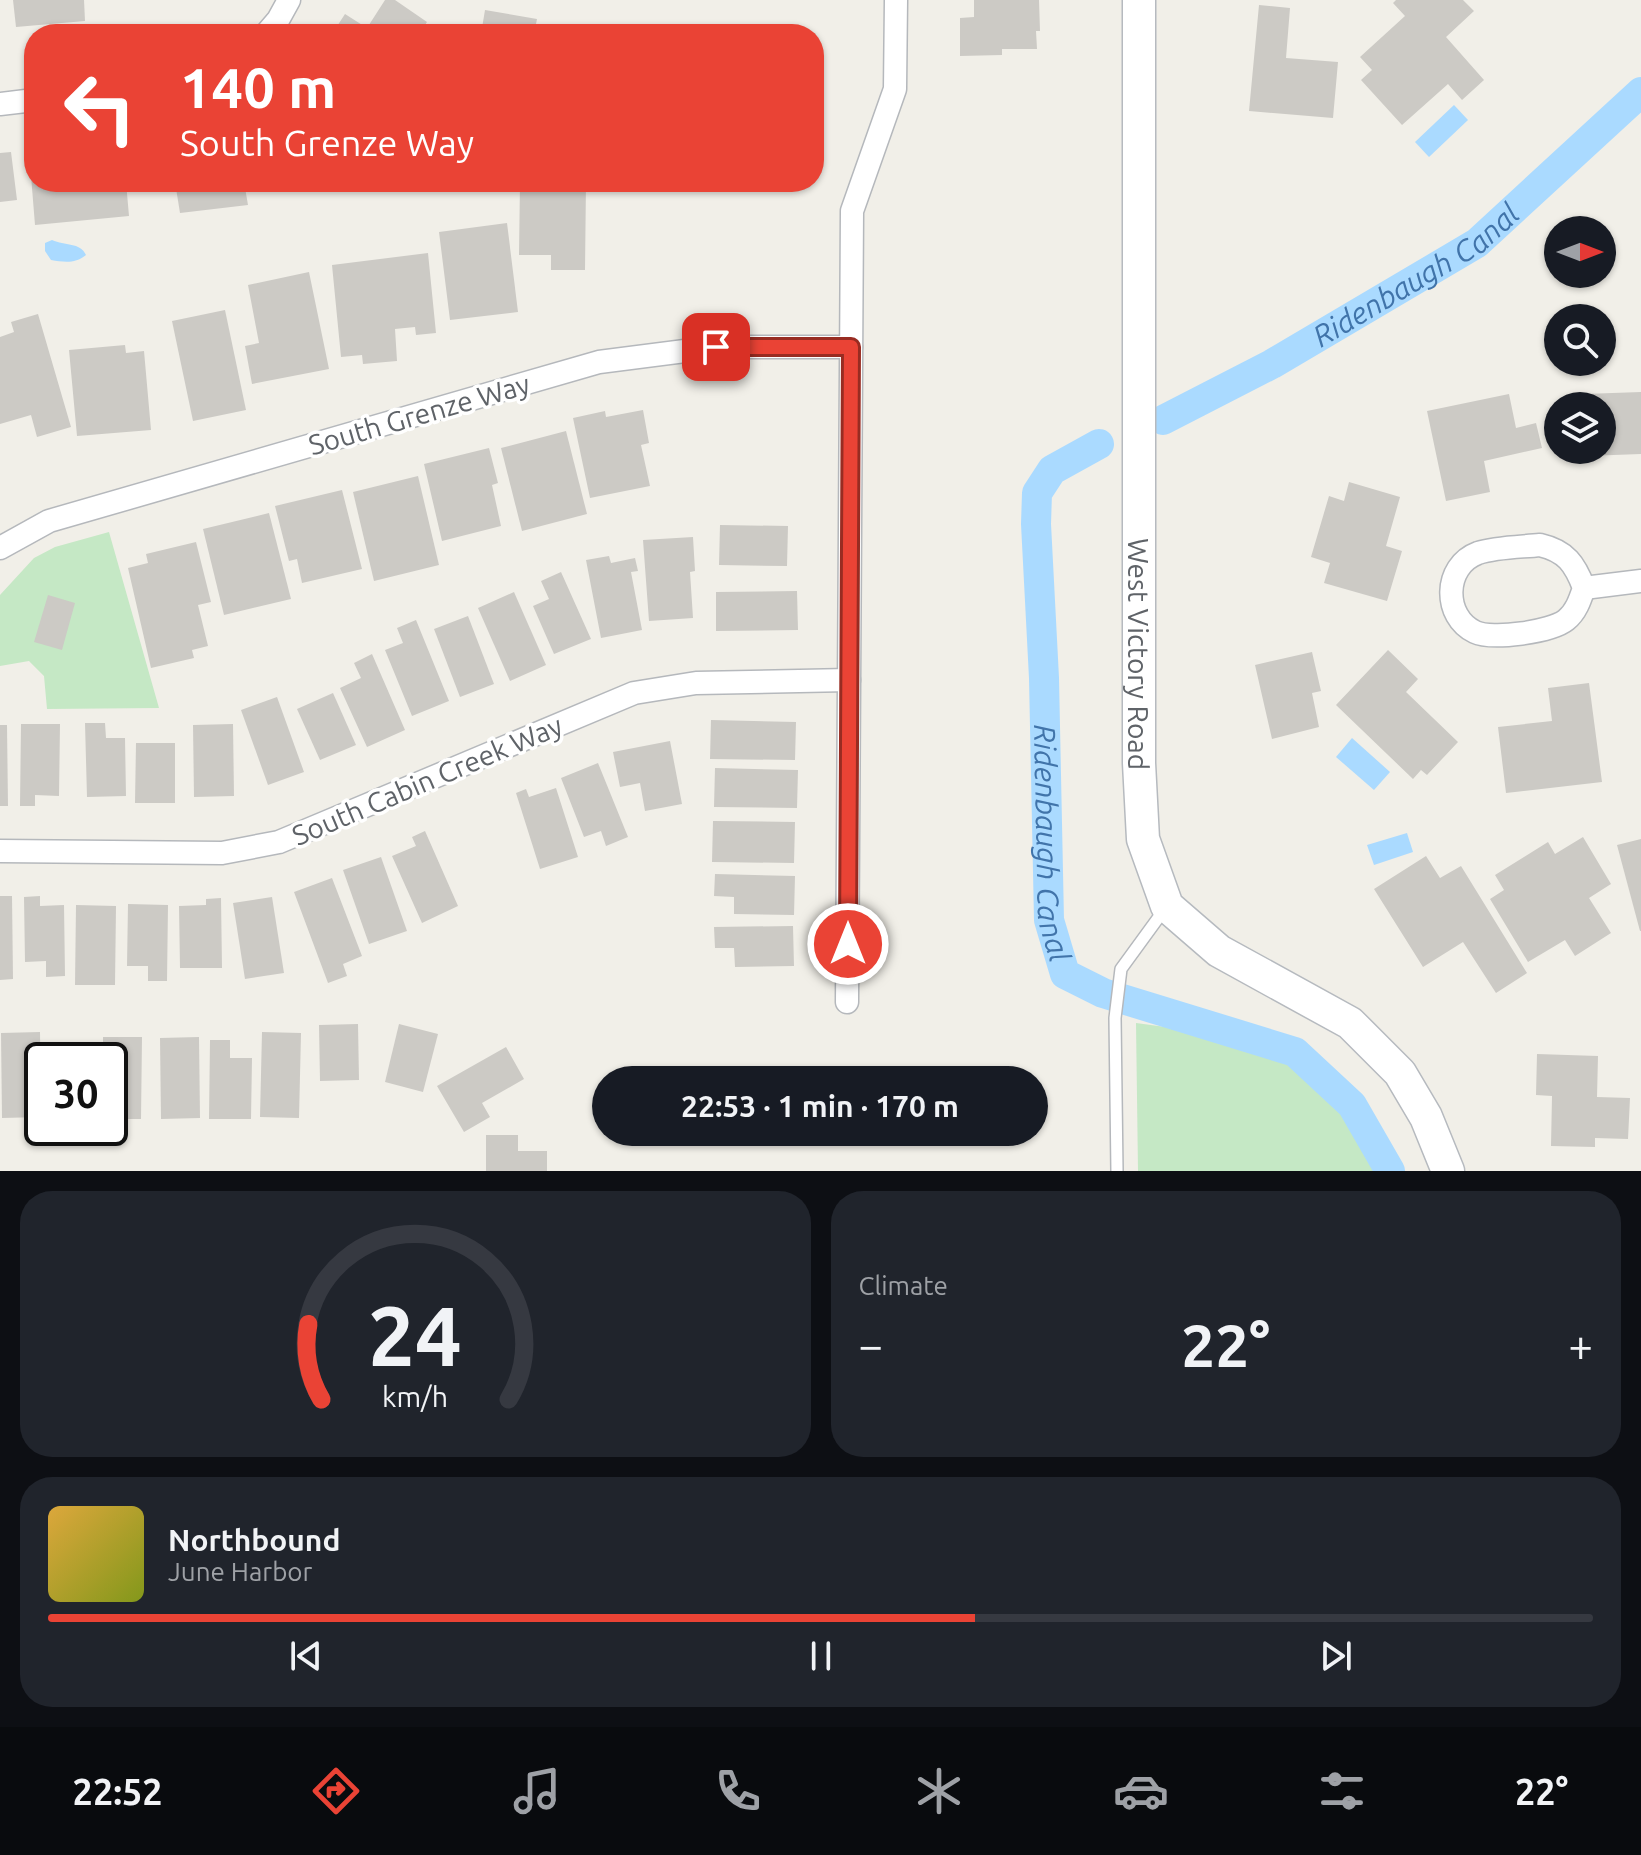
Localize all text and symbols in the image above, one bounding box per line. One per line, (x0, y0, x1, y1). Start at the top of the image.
icon: left (48, 56, 152, 160)
text: 140 m (180, 56, 336, 119)
text: South Grenze Way (180, 122, 474, 163)
water label: Ridenbaugh Canal (1307, 196, 1526, 353)
north arrow (1544, 216, 1616, 288)
map controls (1544, 216, 1616, 464)
button: search (1544, 304, 1616, 376)
pin (682, 313, 750, 381)
icon: arrive (694, 325, 738, 369)
street label: South Grenze Way (305, 368, 533, 460)
button: layers (1544, 392, 1616, 464)
street label: West Victory Road (1124, 538, 1155, 770)
street label: South Cabin Creek Way (287, 709, 567, 851)
water label: Ridenbaugh Canal (1028, 724, 1078, 966)
position arrow (806, 902, 890, 986)
speed limit sign: 30 (24, 1042, 128, 1146)
text: 22:53 · 1 min · 170 m (681, 1089, 959, 1123)
text: Climate (859, 1271, 948, 1300)
text: 24 (368, 1288, 462, 1382)
text: 22° (1181, 1311, 1270, 1378)
text: − (859, 1320, 883, 1369)
text: + (1568, 1320, 1593, 1369)
text: km/h (382, 1380, 448, 1412)
text: Northbound (168, 1523, 340, 1557)
text: June Harbor (168, 1557, 312, 1586)
icon: previous (284, 1634, 328, 1678)
icon: pause (799, 1634, 843, 1678)
icon: next (1314, 1634, 1358, 1678)
icon: directions (308, 1763, 364, 1819)
icon: music (509, 1763, 565, 1819)
icon: phone (710, 1763, 766, 1819)
icon: climate (911, 1763, 967, 1819)
icon: car (1113, 1763, 1169, 1819)
icon: filters (1314, 1763, 1370, 1819)
text: 22:52 (73, 1771, 163, 1812)
text: 22° (1515, 1771, 1568, 1812)

